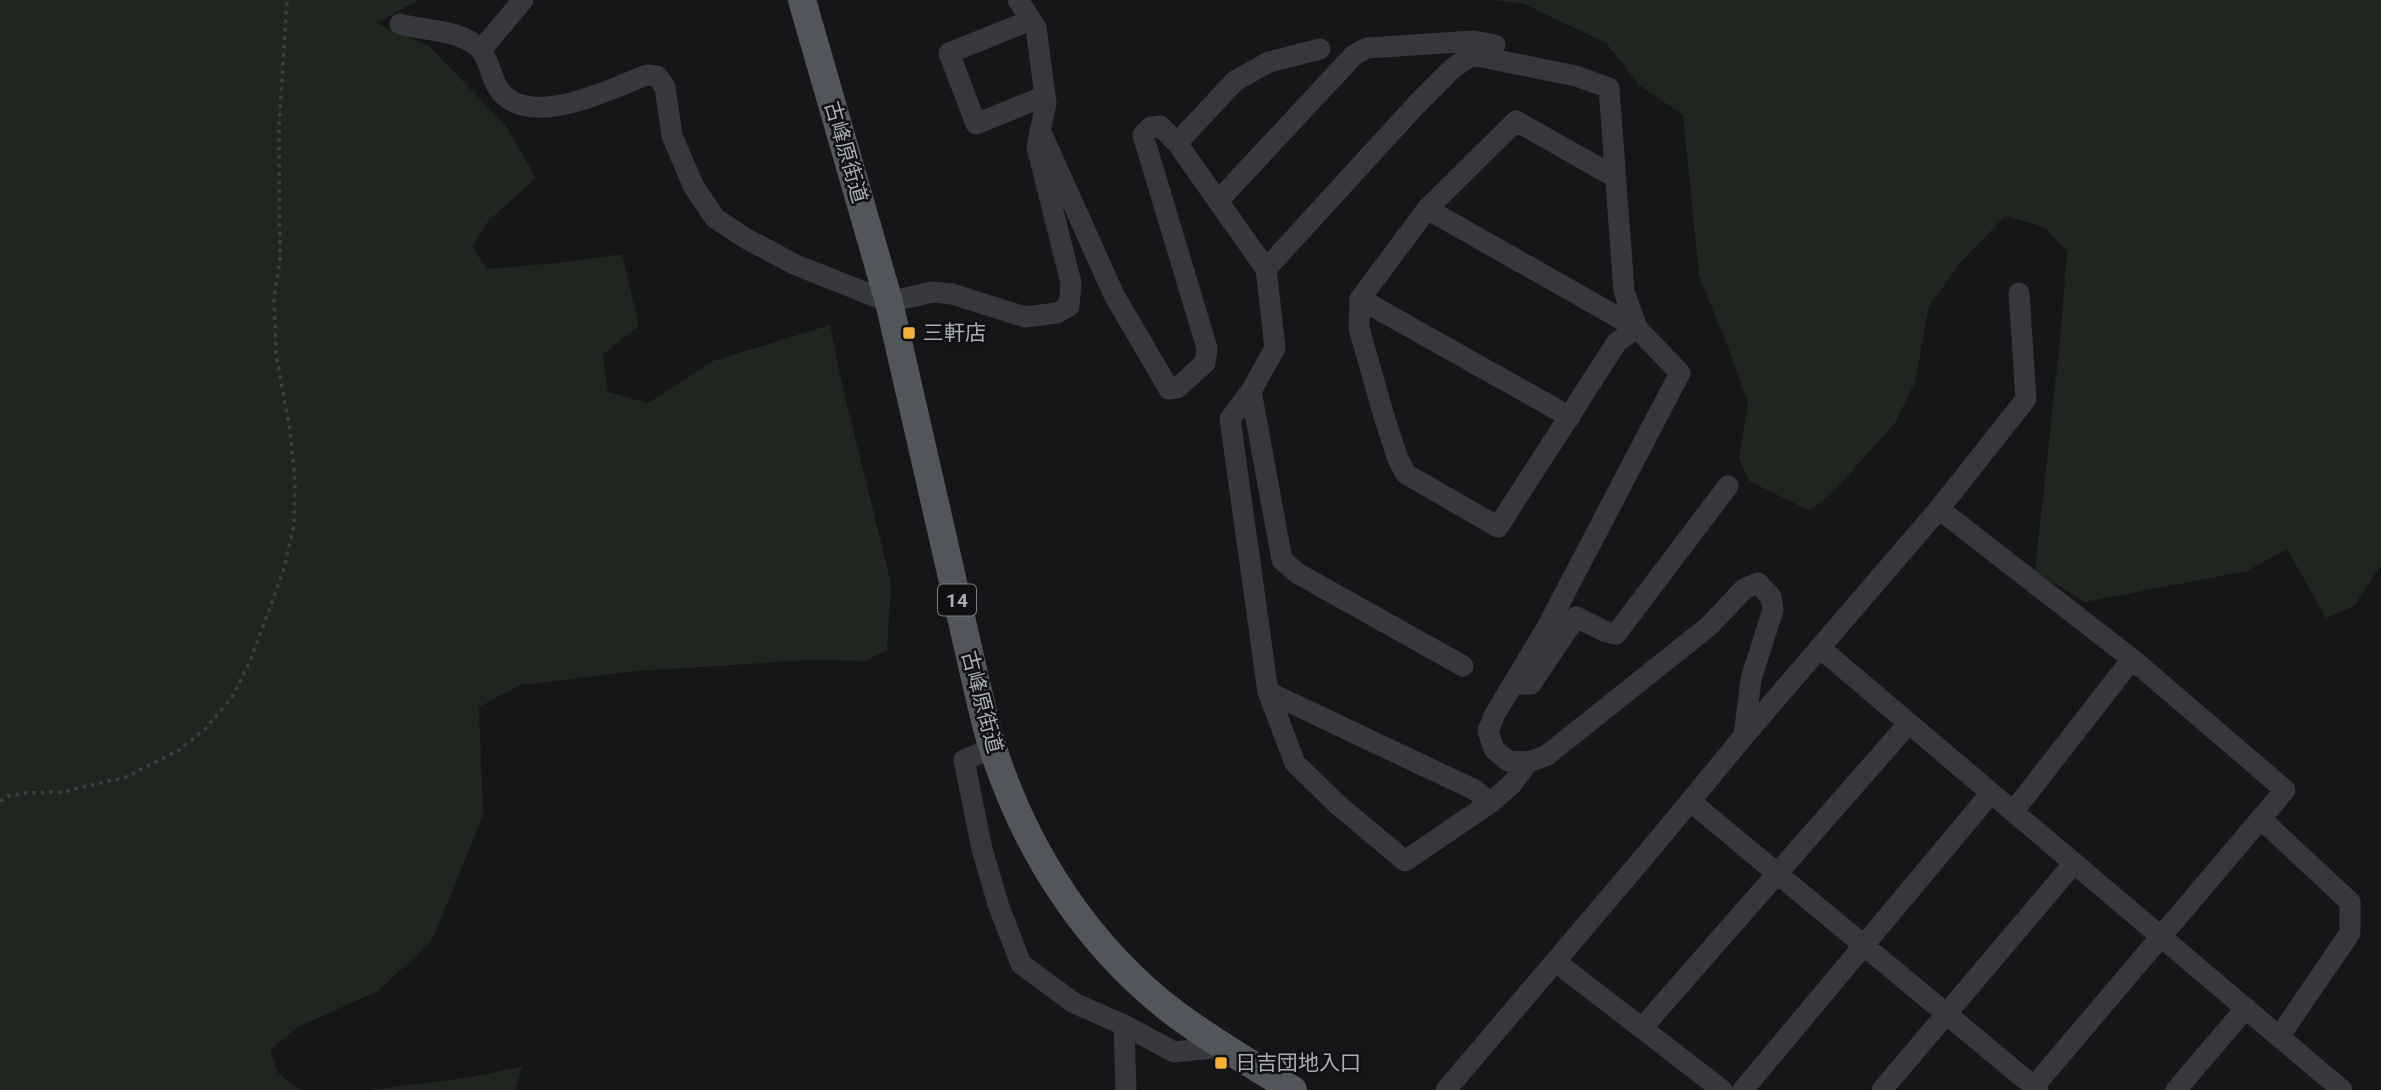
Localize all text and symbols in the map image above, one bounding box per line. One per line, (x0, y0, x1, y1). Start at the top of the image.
street label: 古峰原街道 (820, 98, 872, 206)
place label: 三軒店 (923, 321, 986, 345)
marker: 三軒店 (901, 325, 917, 341)
road number: 14 (938, 584, 976, 615)
street label: 古峰原街道 (957, 648, 1007, 756)
place label: 日吉団地入口 (1235, 1051, 1361, 1075)
marker: 日吉団地入口 (1213, 1055, 1229, 1071)

